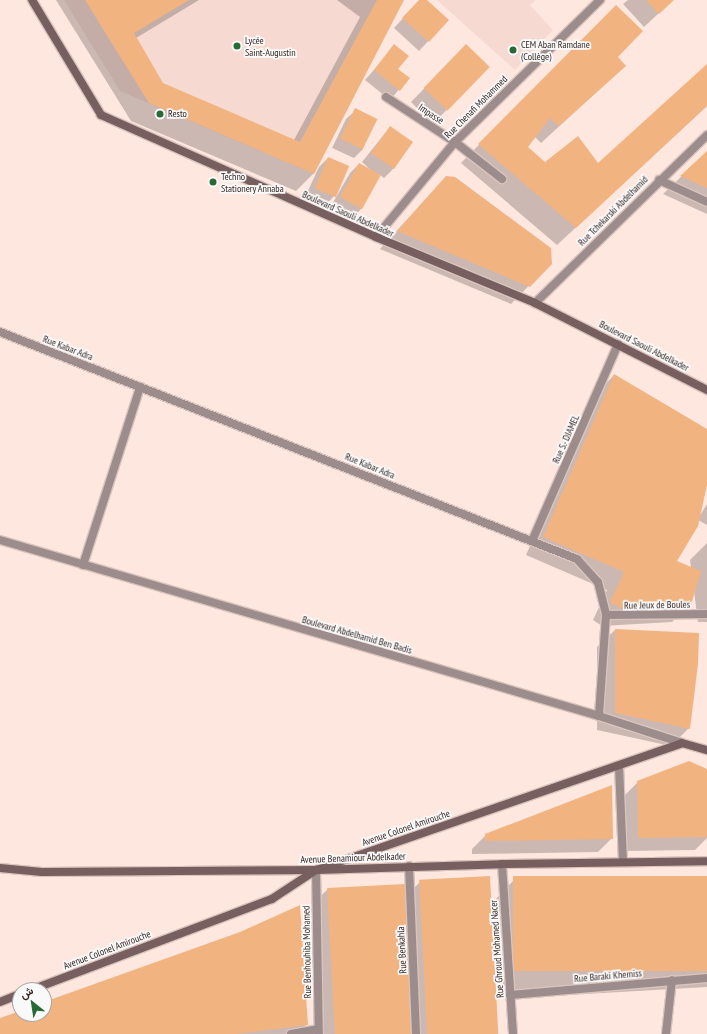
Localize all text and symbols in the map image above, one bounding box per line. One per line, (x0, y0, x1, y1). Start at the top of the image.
place label: Lycée Saint-Augustin (245, 34, 296, 58)
place label: CEM Aban Ramdane (Collège) (521, 38, 590, 62)
marker: Lycée Saint-Augustin (232, 41, 242, 51)
marker: CEM Aban Ramdane (Collège) (508, 45, 518, 55)
street label: Rue Chenafi Mohammed (442, 73, 510, 141)
street label: Impasse (416, 101, 446, 127)
place label: Resto (168, 108, 187, 120)
marker: Resto (155, 109, 165, 119)
place label: Techno Stationery Annaba (221, 170, 284, 194)
street label: Rue Tchekarski Abdelhamid (575, 173, 651, 249)
marker: Techno Stationery Annaba (208, 177, 218, 187)
street label: Boulevard Saouli Abdelkader (300, 188, 396, 240)
street label: Boulevard Saouli Abdelkader (597, 318, 691, 374)
street label: Rue Kabar Adra (41, 333, 95, 363)
street label: Rue S.- DJAMEL (550, 413, 582, 465)
street label: Rue Kabar Adra (343, 450, 397, 482)
street label: Rue Jeux de Boules (624, 598, 690, 612)
street label: Boulevard Abdelhamid Ben Badis (301, 614, 413, 656)
street label: Avenue Colonel Amirouche (360, 807, 452, 849)
street label: Avenue Benamiour Abdelkader (300, 850, 406, 866)
street label: Rue Ghroud Mohamed Nacer (488, 900, 506, 998)
street label: Rue Benhouhiba Mohamed (300, 906, 314, 998)
street label: Rue Benkahla (395, 926, 409, 974)
street label: Avenue Colonel Amirouche (62, 928, 152, 972)
street label: Rue Baraki Khemiss (574, 967, 642, 985)
north arrow (12, 982, 52, 1022)
text: ش (17, 983, 36, 1002)

